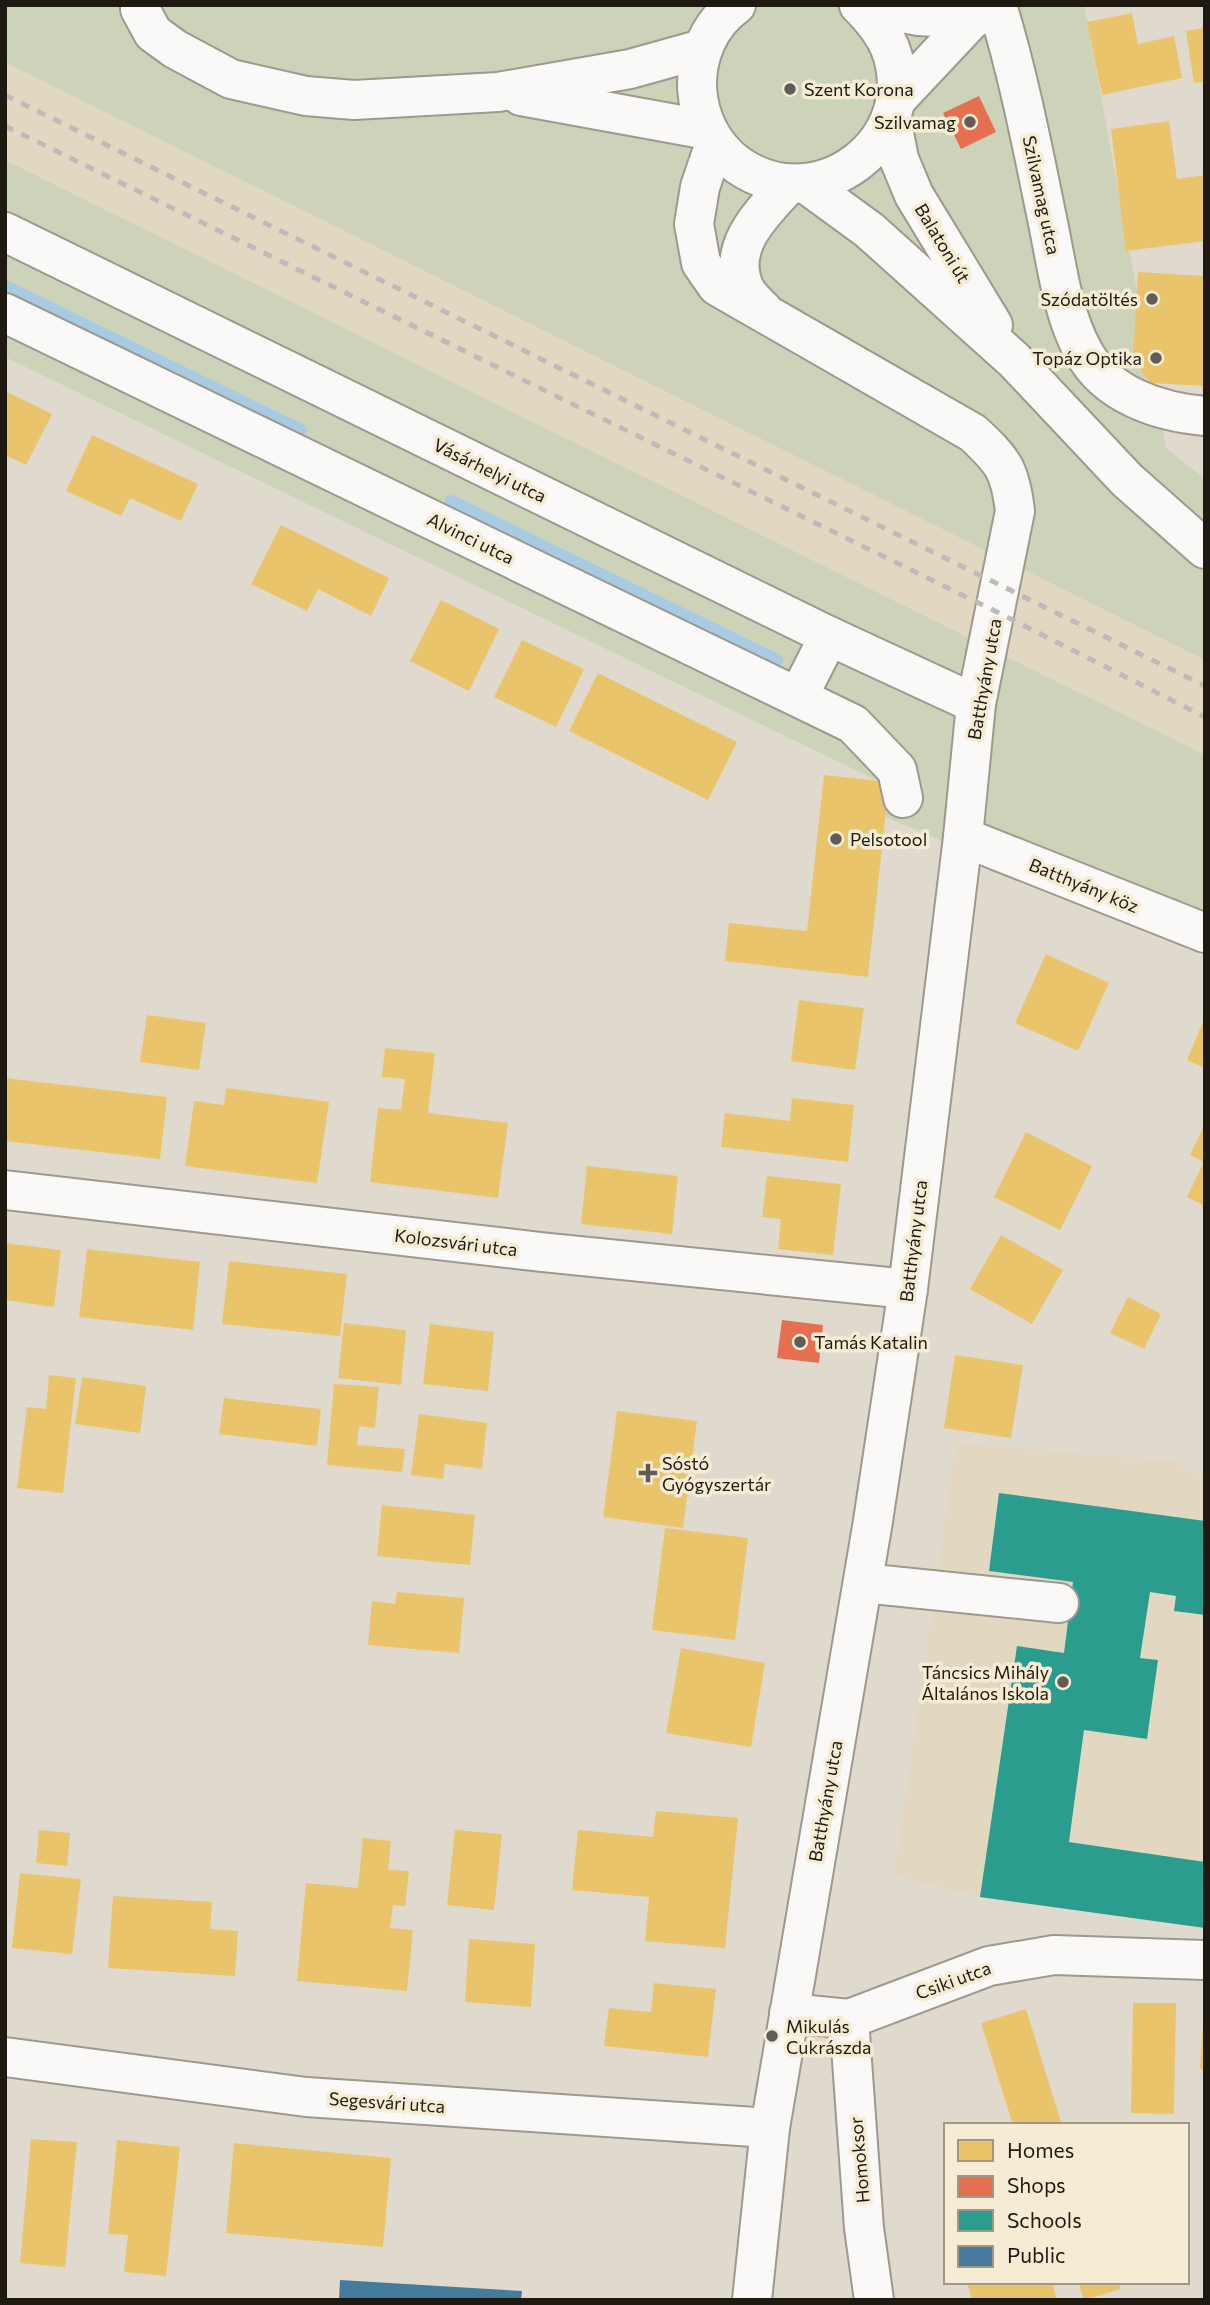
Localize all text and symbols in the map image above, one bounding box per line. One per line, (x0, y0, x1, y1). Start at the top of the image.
place label: Szent Korona (804, 78, 914, 100)
marker: Szent Korona (782, 81, 798, 97)
place label: Szilvamag (874, 111, 956, 133)
marker: Szilvamag (962, 114, 978, 130)
street label: Szilvamag utca (1019, 133, 1065, 257)
street label: Balatoni út (911, 199, 975, 287)
place label: Szódatöltés (1040, 288, 1138, 310)
marker: Szódatöltés (1144, 291, 1160, 307)
place label: Topáz Optika (1032, 347, 1142, 369)
marker: Topáz Optika (1148, 350, 1164, 366)
street label: Vásárhelyi utca (430, 433, 550, 507)
street label: Alvinci utca (424, 508, 518, 568)
street label: Batthyány utca (962, 617, 1006, 741)
place label: Pelsotool (850, 828, 927, 850)
marker: Pelsotool (828, 831, 844, 847)
street label: Batthyány köz (1026, 853, 1142, 917)
street label: Batthyány utca (895, 1179, 931, 1303)
street label: Kolozsvári utca (393, 1224, 519, 1260)
place label: Tamás Katalin (814, 1331, 928, 1353)
marker: Tamás Katalin (792, 1334, 808, 1350)
place label: Sóstó Gyógyszertár (662, 1452, 771, 1495)
marker: Sóstó Gyógyszertár (640, 1465, 656, 1481)
place label: Táncsics Mihály Általános Iskola (921, 1661, 1049, 1704)
marker: Táncsics Mihály Általános Iskola (1055, 1674, 1071, 1690)
street label: Batthyány utca (803, 1739, 847, 1863)
street label: Csiki utca (912, 1956, 994, 2004)
place label: Mikulás Cukrászda (786, 2015, 871, 2058)
marker: Mikulás Cukrászda (764, 2028, 780, 2044)
street label: Segesvári utca (328, 2087, 446, 2117)
street label: Homoksor (844, 2116, 874, 2204)
legend (944, 2123, 1189, 2284)
text: Homes (1007, 2137, 1074, 2162)
text: Shops (1007, 2172, 1066, 2197)
text: Schools (1007, 2207, 1082, 2232)
text: Public (1007, 2242, 1065, 2267)

